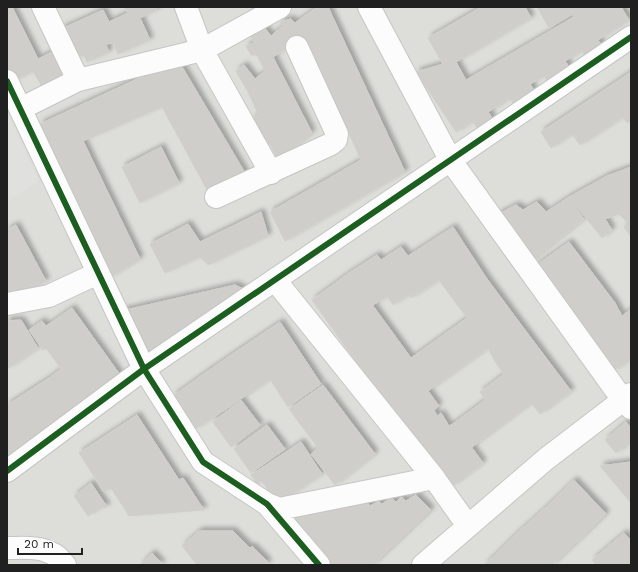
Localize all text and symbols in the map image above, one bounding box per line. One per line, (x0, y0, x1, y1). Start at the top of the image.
scale bar (18, 530, 82, 556)
text: 20 m (24, 537, 54, 551)

